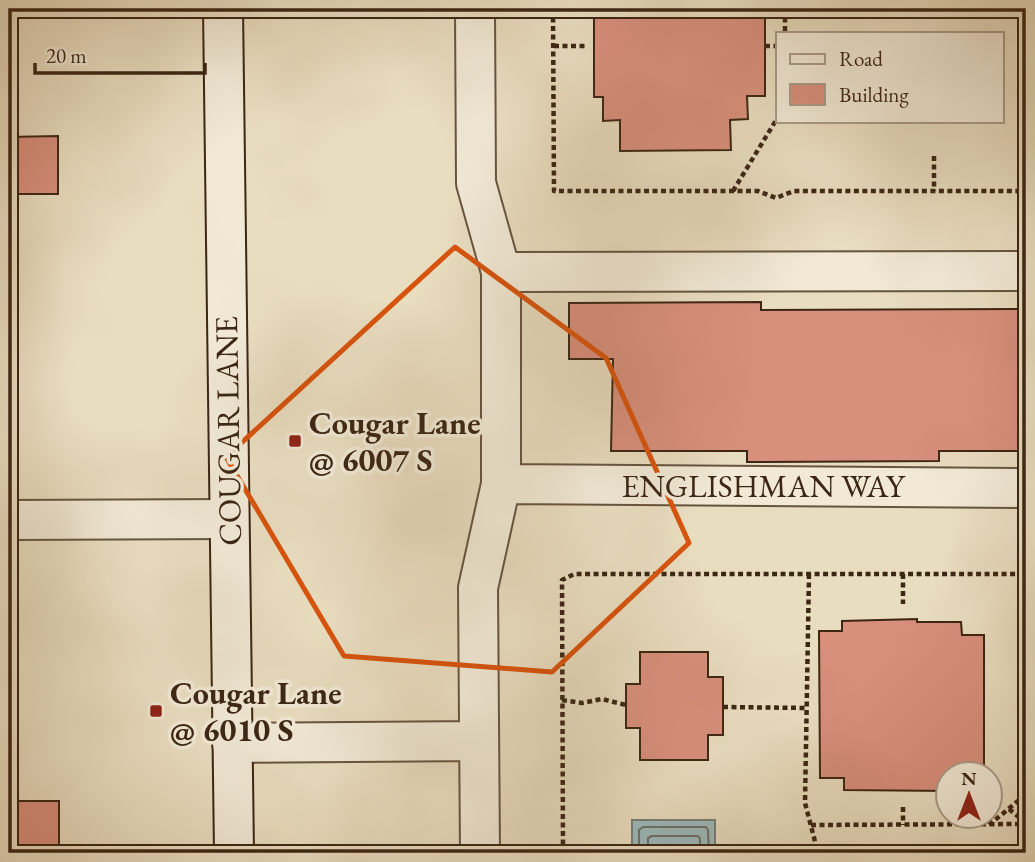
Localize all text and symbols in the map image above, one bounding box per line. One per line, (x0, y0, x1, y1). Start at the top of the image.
scale bar (35, 32, 205, 76)
legend (776, 32, 1004, 122)
text: 20 m (46, 42, 87, 69)
text: Road (839, 45, 883, 72)
text: Building (839, 81, 909, 108)
street label: COUGAR LANE (205, 316, 251, 546)
place label: Cougar Lane @ 6007 S (309, 402, 481, 481)
marker: Cougar Lane @ 6007 S (287, 433, 303, 449)
street label: ENGLISHMAN WAY (621, 465, 906, 507)
place label: Cougar Lane @ 6010 S (170, 672, 342, 751)
marker: Cougar Lane @ 6010 S (148, 703, 164, 719)
north arrow (934, 760, 1004, 830)
text: N (961, 766, 977, 791)

